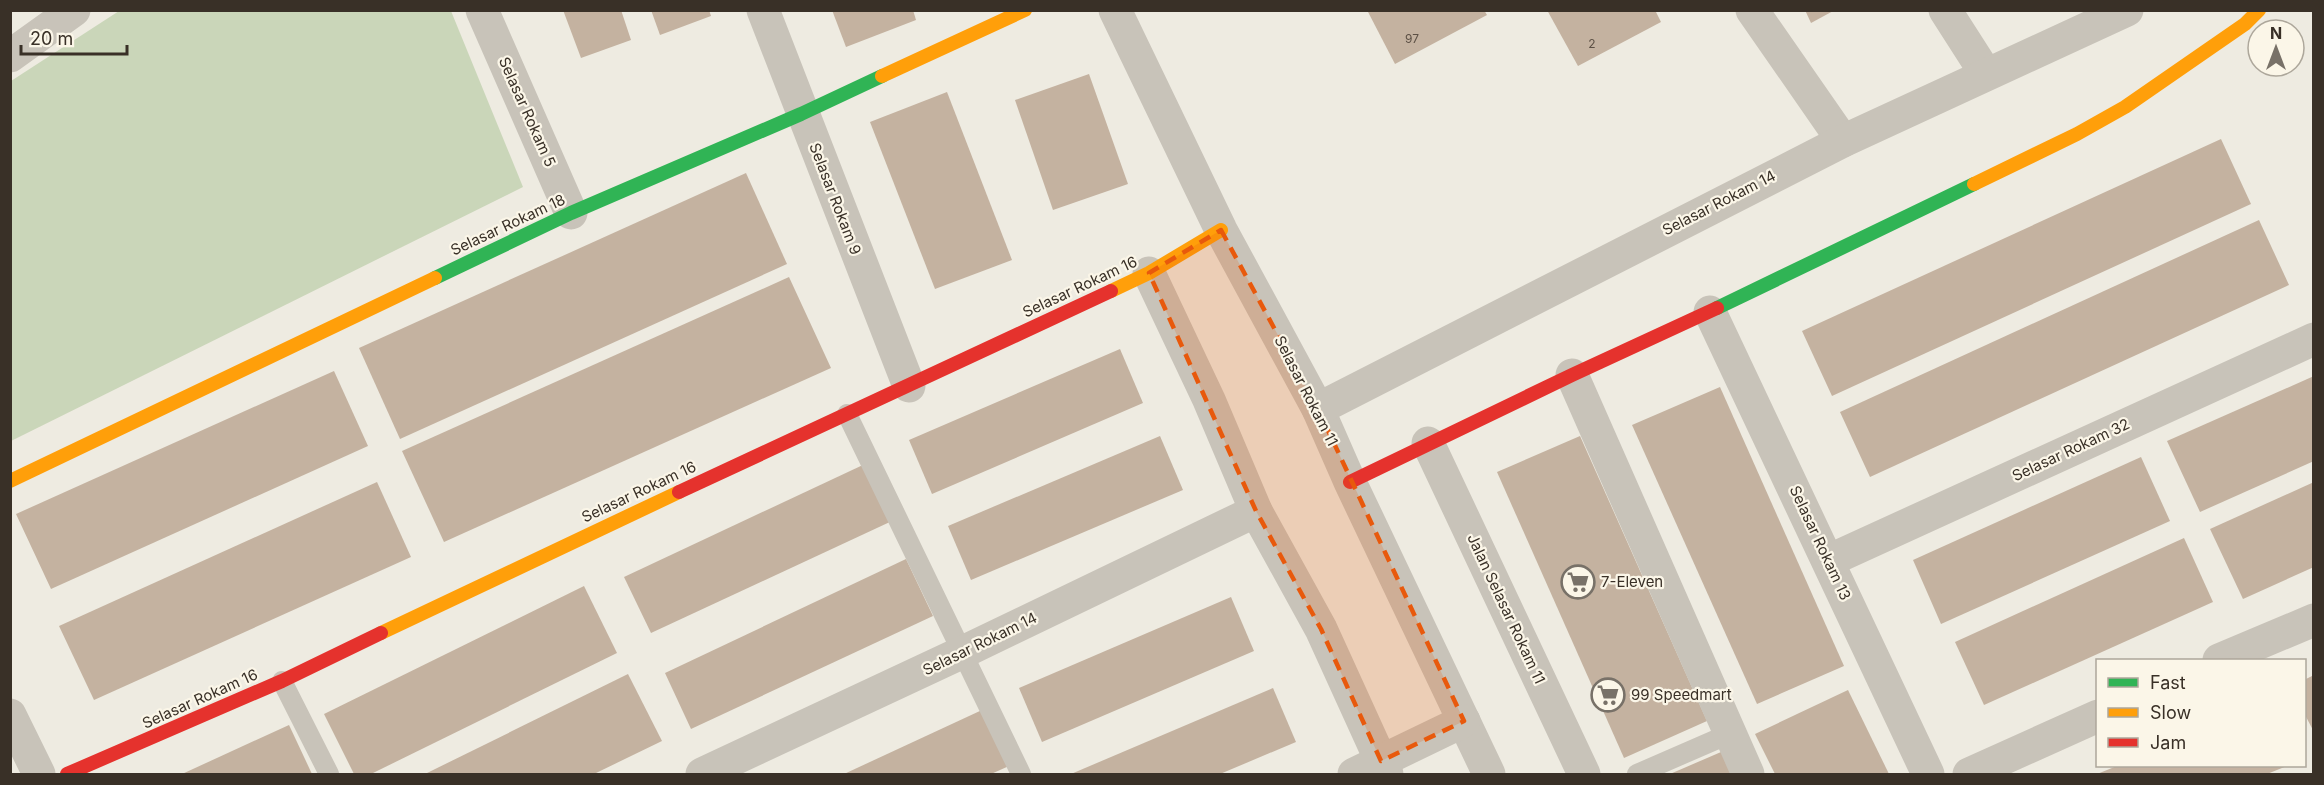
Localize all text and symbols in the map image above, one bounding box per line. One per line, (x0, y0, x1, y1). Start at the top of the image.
scale bar (21, 18, 128, 56)
north arrow (2246, 18, 2306, 78)
text: N (2270, 23, 2282, 43)
text: 20 m (30, 28, 73, 49)
house number: 97 (1405, 31, 1419, 46)
house number: 2 (1588, 36, 1596, 51)
street label: Selasar Rokam 5 (495, 54, 560, 170)
street label: Selasar Rokam 9 (805, 140, 866, 257)
street label: Selasar Rokam 14 (1659, 166, 1779, 239)
street label: Selasar Rokam 18 (447, 190, 568, 259)
street label: Selasar Rokam 16 (1019, 252, 1140, 321)
street label: Selasar Rokam 11 (1270, 332, 1342, 449)
street label: Selasar Rokam 32 (2009, 414, 2133, 485)
street label: Selasar Rokam 16 (578, 457, 699, 526)
street label: Selasar Rokam 13 (1786, 482, 1855, 603)
street label: Jalan Selasar Rokam 11 (1463, 531, 1550, 687)
supermarket icon: 7-Eleven (1560, 564, 1596, 600)
place label: 7-Eleven (1601, 572, 1663, 591)
street label: Selasar Rokam 14 (919, 608, 1040, 679)
legend (2096, 659, 2306, 767)
street label: Selasar Rokam 16 (139, 665, 261, 733)
text: Fast (2150, 672, 2186, 693)
supermarket icon: 99 Speedmart (1590, 677, 1626, 713)
place label: 99 Speedmart (1631, 685, 1732, 704)
text: Slow (2150, 702, 2191, 723)
text: Jam (2150, 732, 2186, 753)

